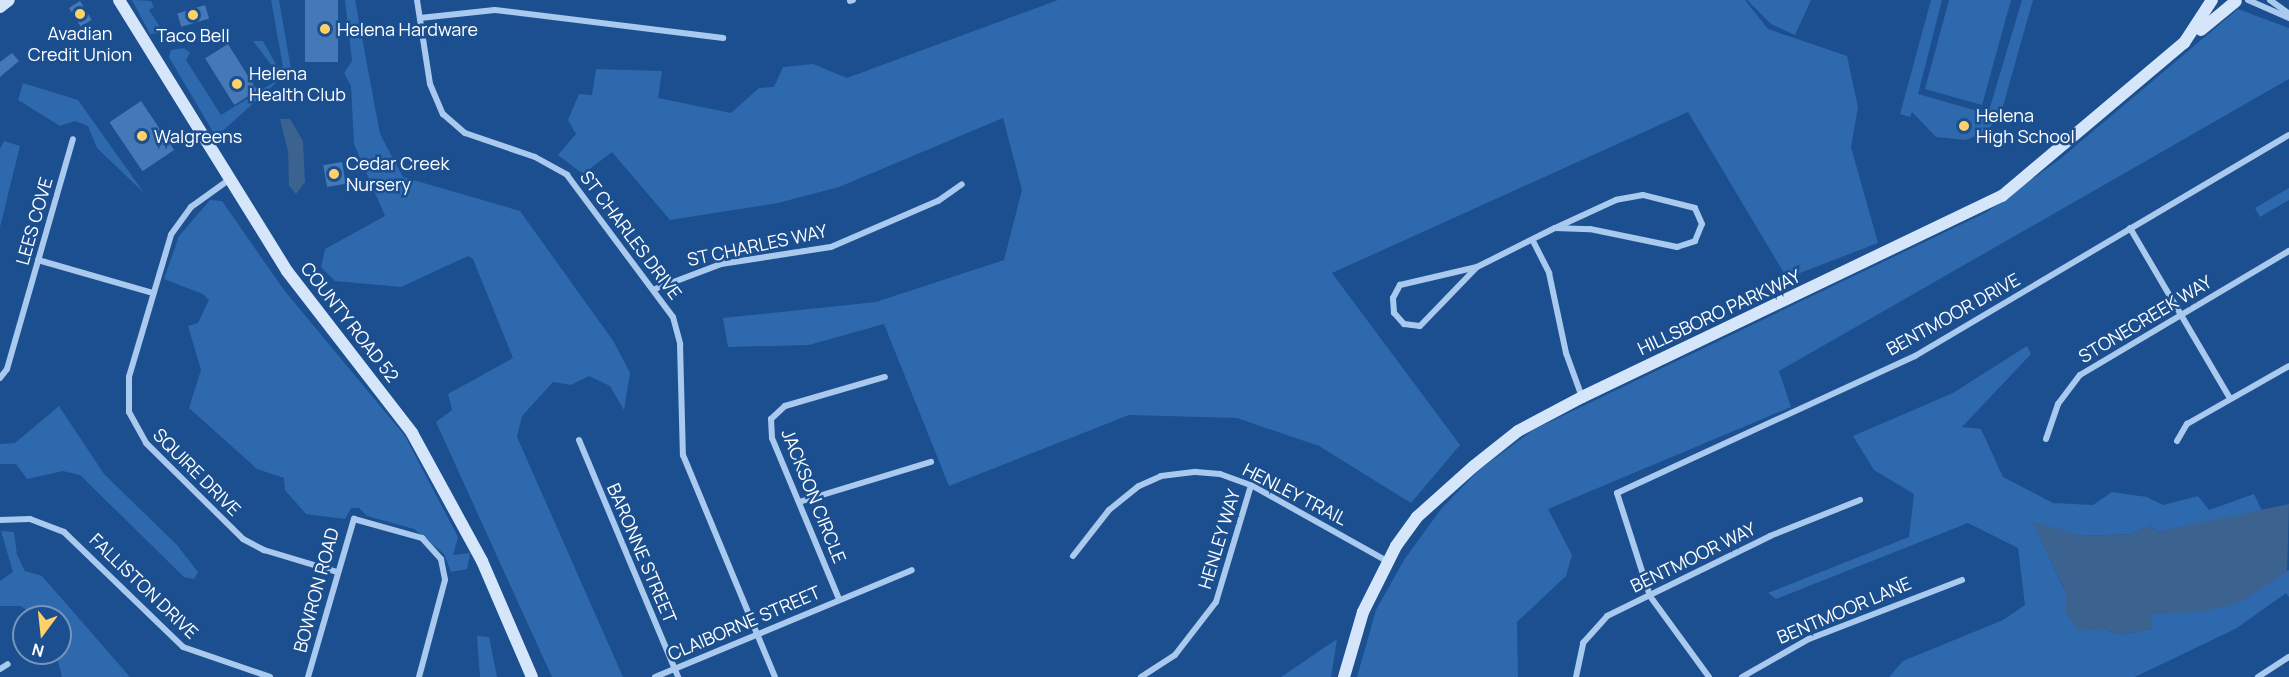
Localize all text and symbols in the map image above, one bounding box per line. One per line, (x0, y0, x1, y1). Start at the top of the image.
marker: Avadian Credit Union (73, 7, 87, 21)
marker: Taco Bell (186, 8, 200, 22)
place label: Helena Hardware (337, 18, 478, 40)
marker: Helena Hardware (318, 22, 332, 36)
place label: Avadian Credit Union (28, 23, 132, 66)
place label: Taco Bell (156, 24, 230, 46)
place label: Helena Health Club (249, 63, 346, 106)
marker: Helena Health Club (230, 77, 244, 91)
place label: Helena High School (1976, 105, 2075, 148)
marker: Helena High School (1957, 119, 1971, 133)
place label: Walgreens (154, 125, 242, 147)
marker: Walgreens (135, 129, 149, 143)
place label: Cedar Creek Nursery (346, 153, 449, 195)
street label: ST CHARLES DRIVE (575, 166, 687, 304)
marker: Cedar Creek Nursery (327, 167, 341, 181)
street label: LEES COVE (11, 175, 57, 267)
street label: ST CHARLES WAY (685, 220, 829, 270)
street label: COUNTY ROAD 52 (296, 257, 404, 387)
street label: HILLSBORO PARKWAY (1634, 265, 1804, 359)
street label: BENTMOOR DRIVE (1883, 268, 2023, 360)
street label: STONECREEK WAY (2074, 271, 2216, 367)
street label: SQUIRE DRIVE (149, 424, 245, 520)
street label: JACKSON CIRCLE (777, 426, 851, 566)
street label: HENLEY TRAIL (1239, 458, 1351, 530)
street label: BARONNE STREET (603, 480, 681, 626)
street label: HENLEY WAY (1193, 486, 1245, 592)
street label: BENTMOOR WAY (1627, 517, 1759, 597)
street label: BOWRON ROAD (289, 525, 343, 655)
street label: FALLISTON DRIVE (85, 529, 203, 643)
street label: BENTMOOR LANE (1774, 572, 1914, 648)
street label: CLAIBORNE STREET (664, 581, 824, 665)
north arrow (12, 605, 72, 665)
text: N (29, 638, 46, 663)

